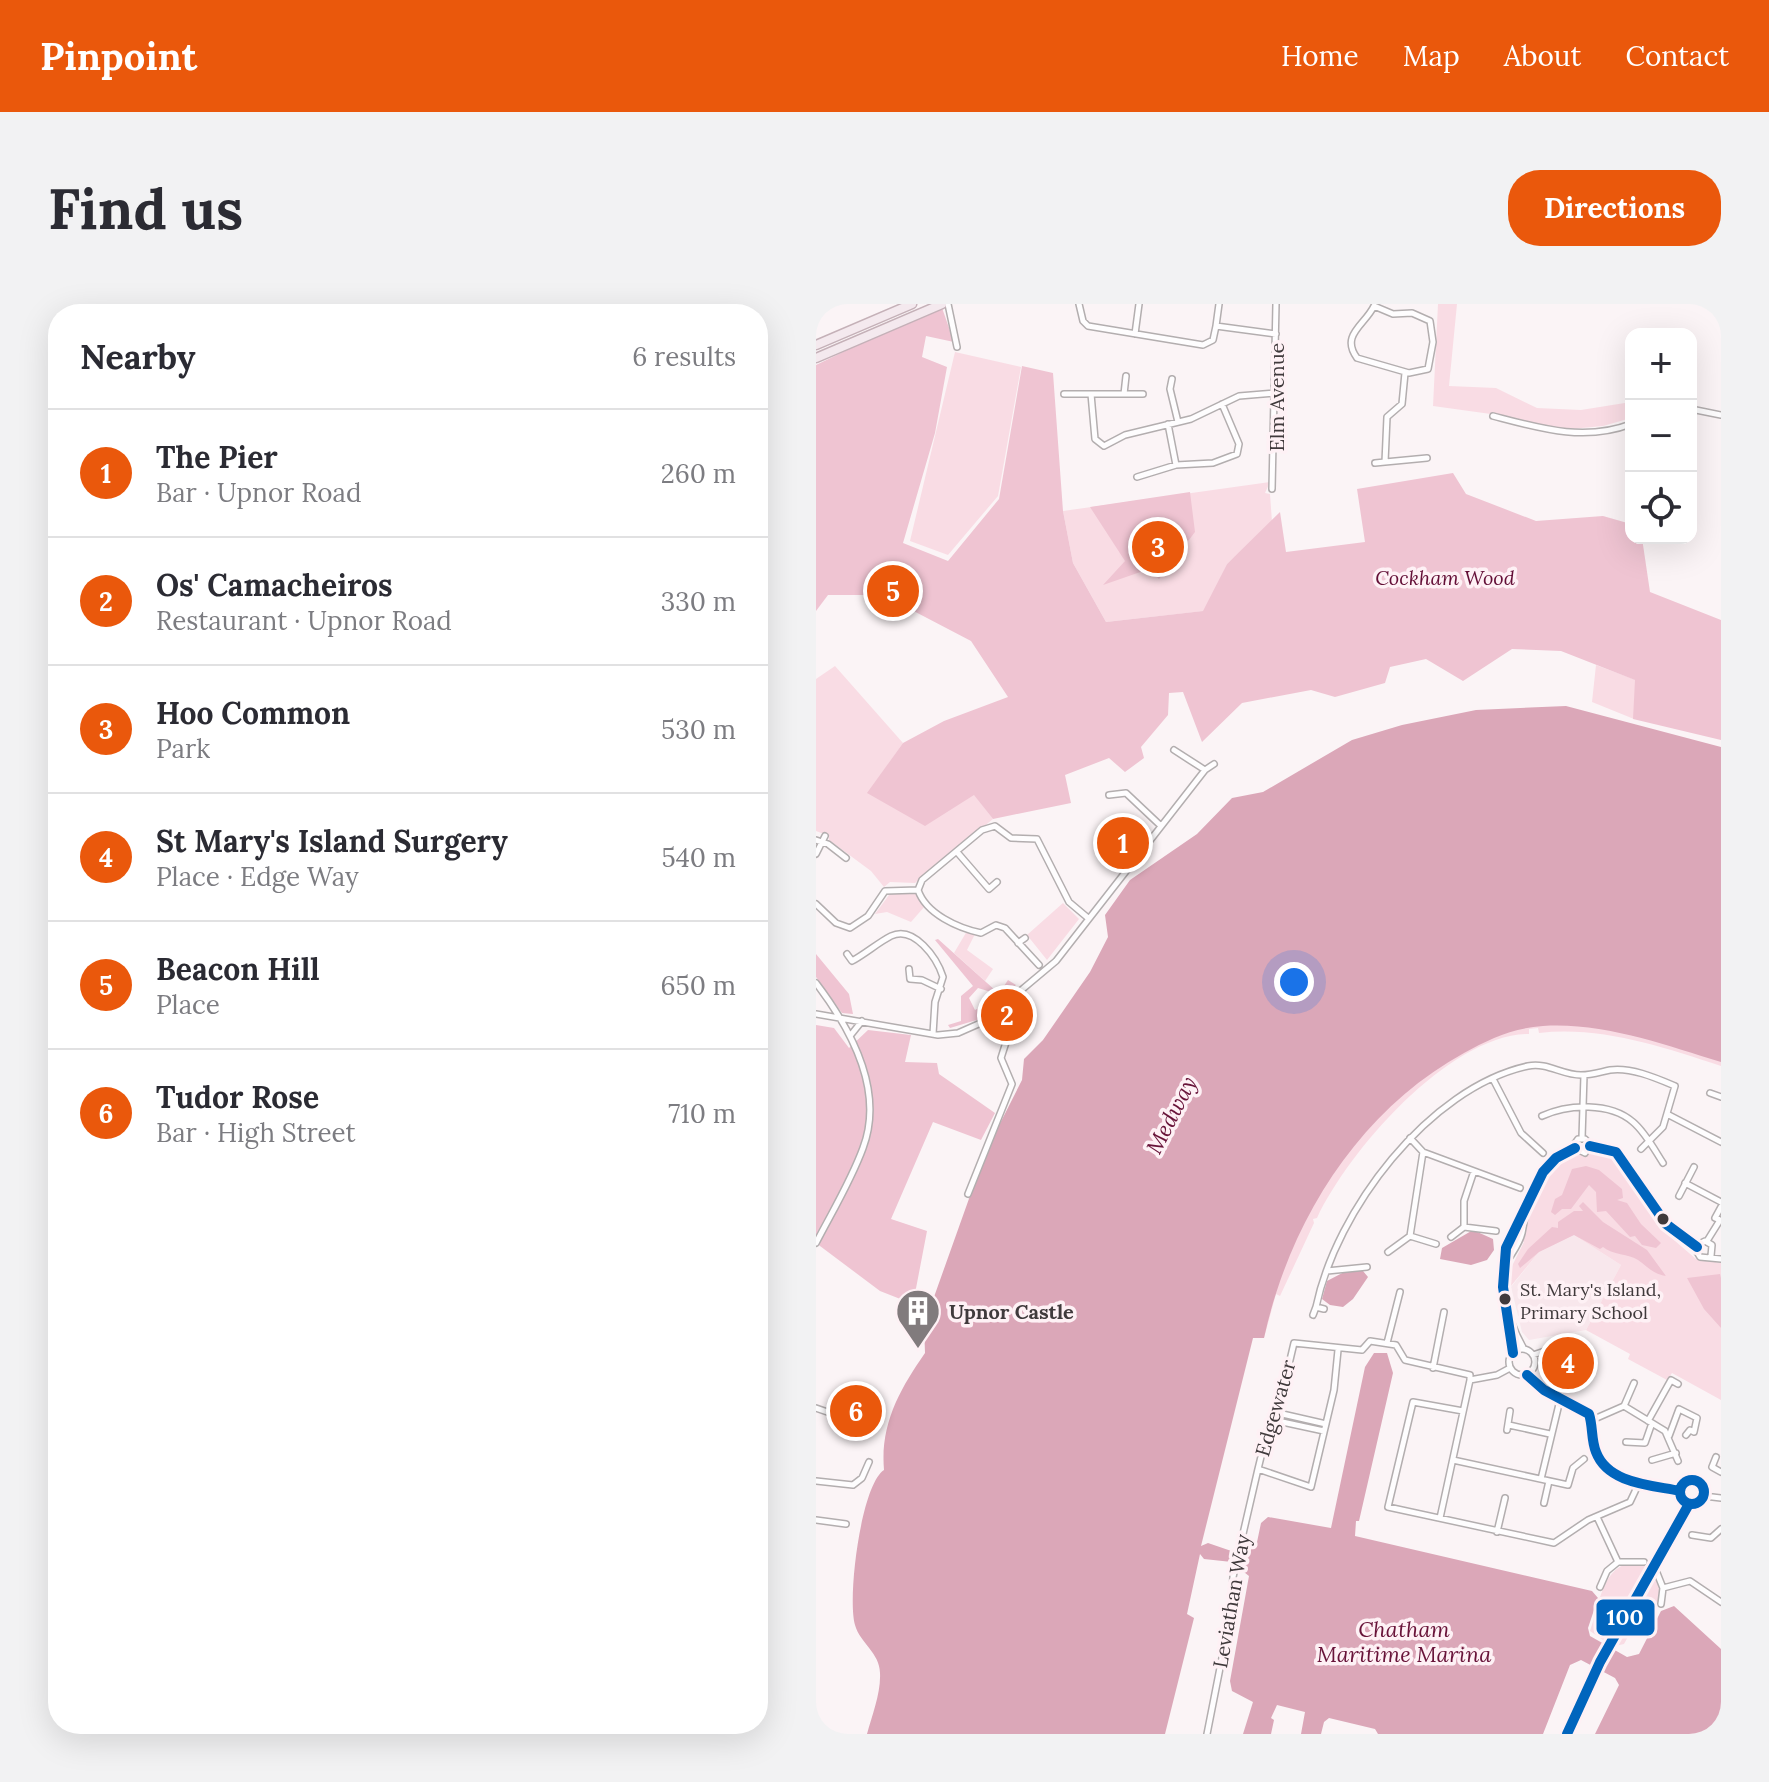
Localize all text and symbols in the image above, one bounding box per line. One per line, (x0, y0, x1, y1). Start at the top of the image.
text: Pinpoint (40, 32, 197, 80)
text: Home (1281, 38, 1359, 74)
text: Map (1403, 38, 1460, 74)
text: About (1504, 38, 1581, 74)
text: Contact (1625, 38, 1729, 74)
button: Directions (1508, 170, 1721, 246)
text: Find us (48, 173, 243, 244)
map controls (1625, 328, 1697, 544)
button: + (1625, 328, 1697, 400)
text: Nearby (80, 335, 196, 378)
text: 6 results (632, 340, 736, 373)
street label: Elm Avenue (1264, 342, 1289, 451)
button: − (1625, 400, 1697, 472)
text: The Pier (156, 438, 278, 476)
text: 1 (101, 457, 111, 490)
text: 260 m (661, 457, 736, 490)
button: locate (1625, 472, 1697, 544)
text: Bar · Upnor Road (156, 476, 362, 509)
pin: 3 (1132, 517, 1184, 577)
pin: 5 (867, 561, 919, 621)
park label: Cockham Wood (1375, 565, 1516, 590)
text: Os' Camacheiros (156, 566, 393, 604)
text: 2 (99, 585, 113, 618)
text: 330 m (661, 585, 736, 618)
text: Restaurant · Upnor Road (156, 604, 452, 637)
text: Hoo Common (156, 694, 350, 732)
text: 3 (99, 713, 113, 746)
text: 530 m (661, 713, 736, 746)
text: Park (156, 732, 210, 765)
pin: 1 (1097, 813, 1149, 873)
text: St Mary's Island Surgery (156, 822, 508, 860)
text: 4 (99, 841, 113, 874)
text: 540 m (662, 841, 736, 874)
text: Place · Edge Way (156, 860, 359, 893)
text: Beacon Hill (156, 950, 320, 988)
your location (1274, 962, 1314, 1002)
text: 5 (99, 969, 113, 1002)
text: 650 m (661, 969, 736, 1002)
pin: 2 (981, 985, 1033, 1045)
text: Place (156, 988, 220, 1021)
water label: Medway (1140, 1071, 1202, 1159)
text: Tudor Rose (156, 1078, 319, 1116)
text: 6 (99, 1097, 113, 1130)
text: 710 m (668, 1097, 736, 1130)
text: Bar · High Street (156, 1116, 356, 1149)
unlabelled marker (1655, 1211, 1671, 1227)
place label: St. Mary's Island, Primary School (1520, 1278, 1661, 1324)
building icon: Upnor Castle (894, 1287, 942, 1350)
marker: St. Mary's Island, Primary School (1497, 1291, 1513, 1307)
place label: Upnor Castle (949, 1299, 1074, 1324)
pin: 4 (1542, 1333, 1594, 1393)
street label: Edgewater (1249, 1356, 1301, 1459)
pin: 6 (830, 1381, 882, 1441)
street label: Leviathan Way (1207, 1532, 1255, 1670)
line badge: 100 (1595, 1598, 1656, 1637)
text: 100 (1607, 1603, 1643, 1631)
water label: Chatham Maritime Marina (1317, 1615, 1492, 1668)

